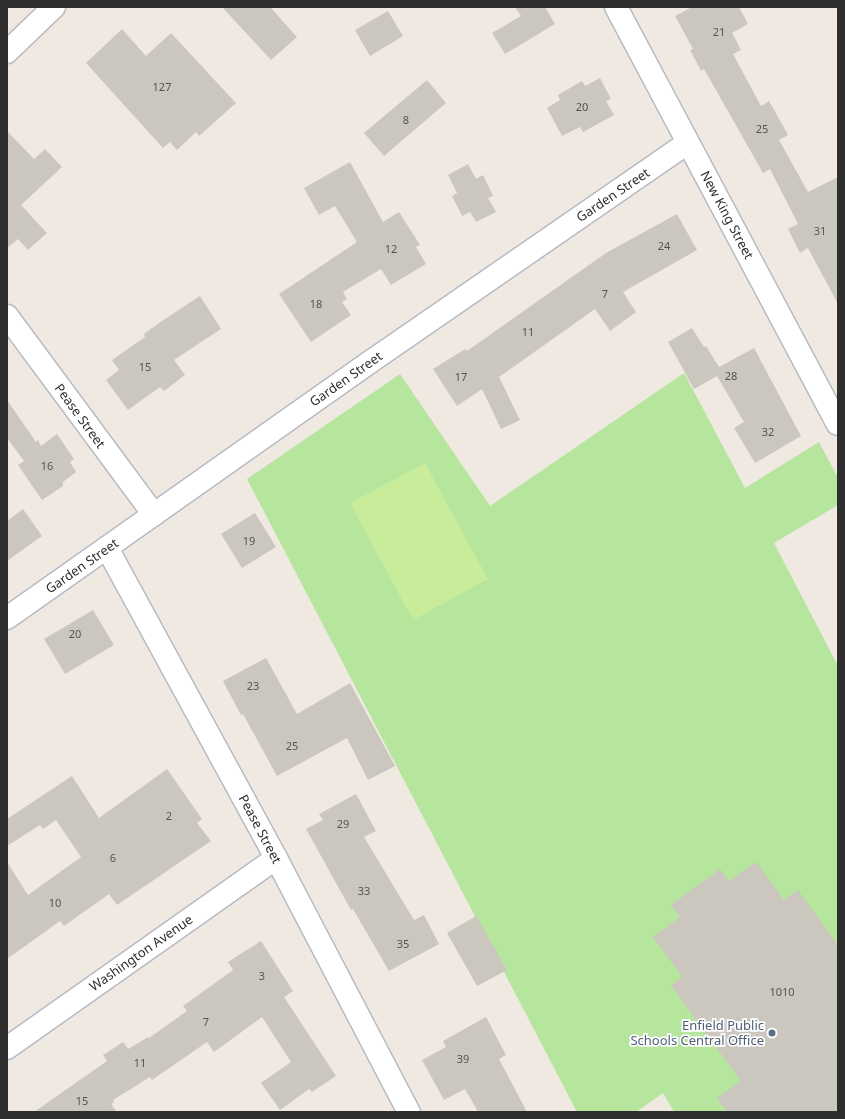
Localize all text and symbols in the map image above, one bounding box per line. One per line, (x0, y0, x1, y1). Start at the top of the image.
house number: 21 (713, 25, 725, 39)
house number: 127 (153, 80, 171, 94)
house number: 20 (576, 100, 588, 114)
house number: 8 (403, 113, 409, 127)
house number: 25 (756, 122, 768, 136)
street label: Garden Street (573, 165, 653, 225)
street label: New King Street (697, 168, 757, 262)
house number: 31 (814, 224, 826, 238)
house number: 24 (658, 239, 670, 253)
house number: 12 (385, 242, 397, 256)
house number: 7 (602, 287, 608, 301)
house number: 18 (310, 297, 322, 311)
house number: 11 (522, 325, 534, 339)
street label: Garden Street (307, 348, 385, 410)
house number: 15 (139, 360, 151, 374)
house number: 28 (725, 369, 737, 383)
house number: 17 (455, 370, 467, 384)
street label: Pease Street (51, 381, 109, 451)
house number: 32 (762, 425, 774, 439)
house number: 16 (41, 459, 53, 473)
house number: 19 (243, 534, 255, 548)
street label: Garden Street (43, 535, 121, 597)
house number: 20 (69, 627, 81, 641)
house number: 23 (247, 679, 259, 693)
house number: 25 (286, 739, 298, 753)
street label: Pease Street (235, 792, 285, 866)
house number: 2 (166, 809, 172, 823)
house number: 29 (337, 817, 349, 831)
house number: 6 (110, 851, 116, 865)
house number: 33 (358, 884, 370, 898)
house number: 10 (49, 896, 61, 910)
street label: Washington Avenue (86, 912, 196, 994)
house number: 35 (397, 937, 409, 951)
house number: 3 (259, 969, 265, 983)
house number: 1010 (769, 985, 795, 999)
house number: 7 (203, 1015, 209, 1029)
place label: Enfield Public Schools Central Office (630, 1018, 764, 1049)
marker: Enfield Public Schools Central Office (767, 1028, 777, 1038)
house number: 39 (457, 1052, 469, 1066)
house number: 11 (134, 1056, 146, 1070)
house number: 15 (76, 1094, 88, 1108)

